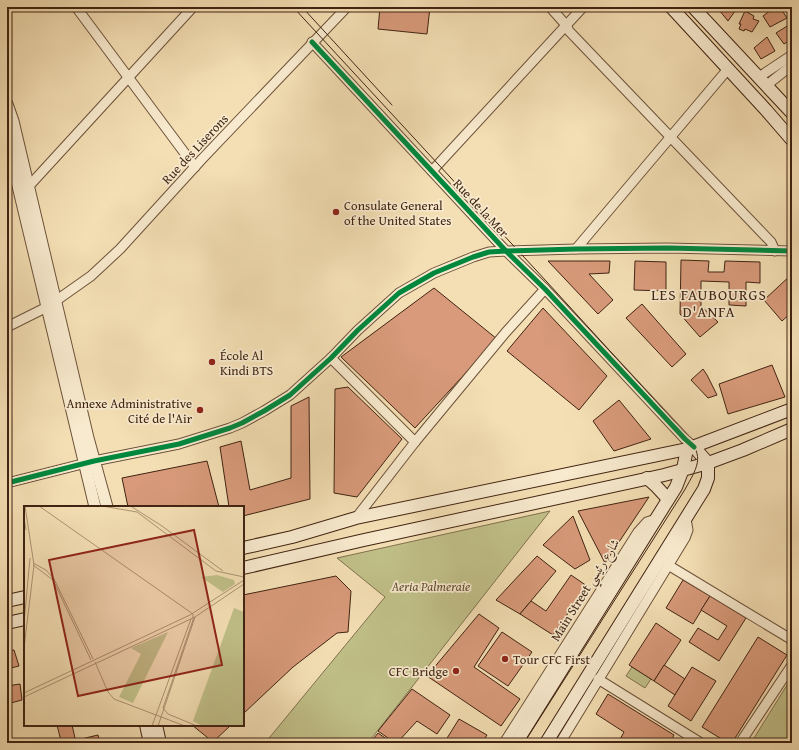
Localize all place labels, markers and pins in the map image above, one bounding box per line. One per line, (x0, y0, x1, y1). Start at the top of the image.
place label: Consulate General of the United States (344, 196, 451, 230)
marker: Consulate General of the United States (331, 207, 341, 217)
place label: École Al Kindi BTS (220, 346, 273, 380)
marker: École Al Kindi BTS (207, 357, 217, 367)
place label: Annexe Administrative Cité de l'Air (67, 394, 193, 428)
marker: Annexe Administrative Cité de l'Air (195, 405, 205, 415)
place label: Tour CFC First (513, 650, 591, 669)
marker: Tour CFC First (500, 654, 510, 664)
place label: CFC Bridge (389, 662, 448, 681)
marker: CFC Bridge (451, 666, 461, 676)

